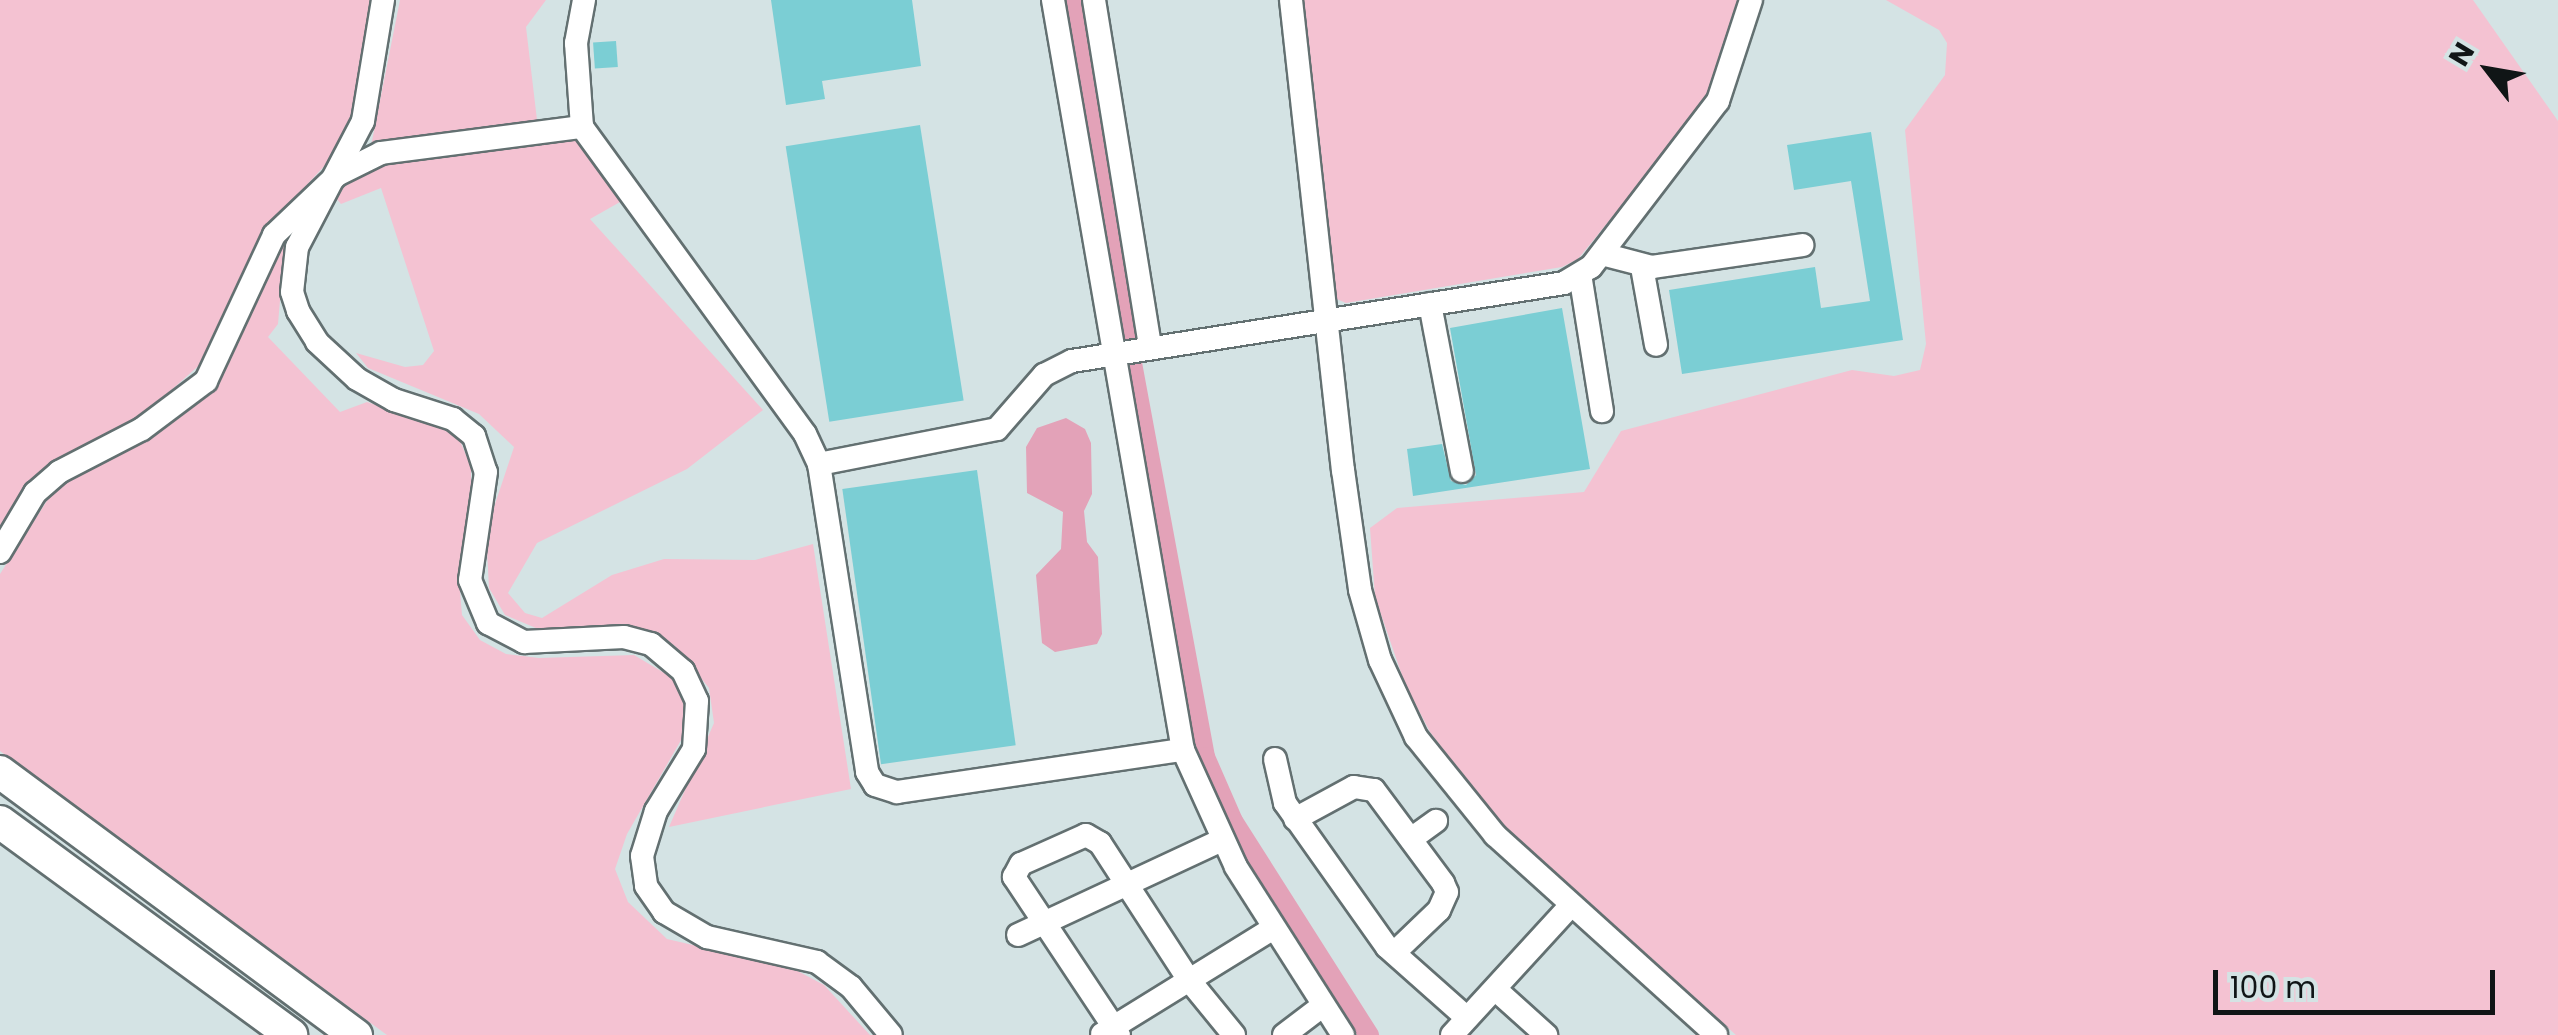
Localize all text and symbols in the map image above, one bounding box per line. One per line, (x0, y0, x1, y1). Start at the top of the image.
north arrow (2438, 20, 2538, 120)
text: N (2440, 35, 2484, 73)
scale bar (2218, 950, 2500, 1012)
text: 100 m (2230, 966, 2316, 1009)

